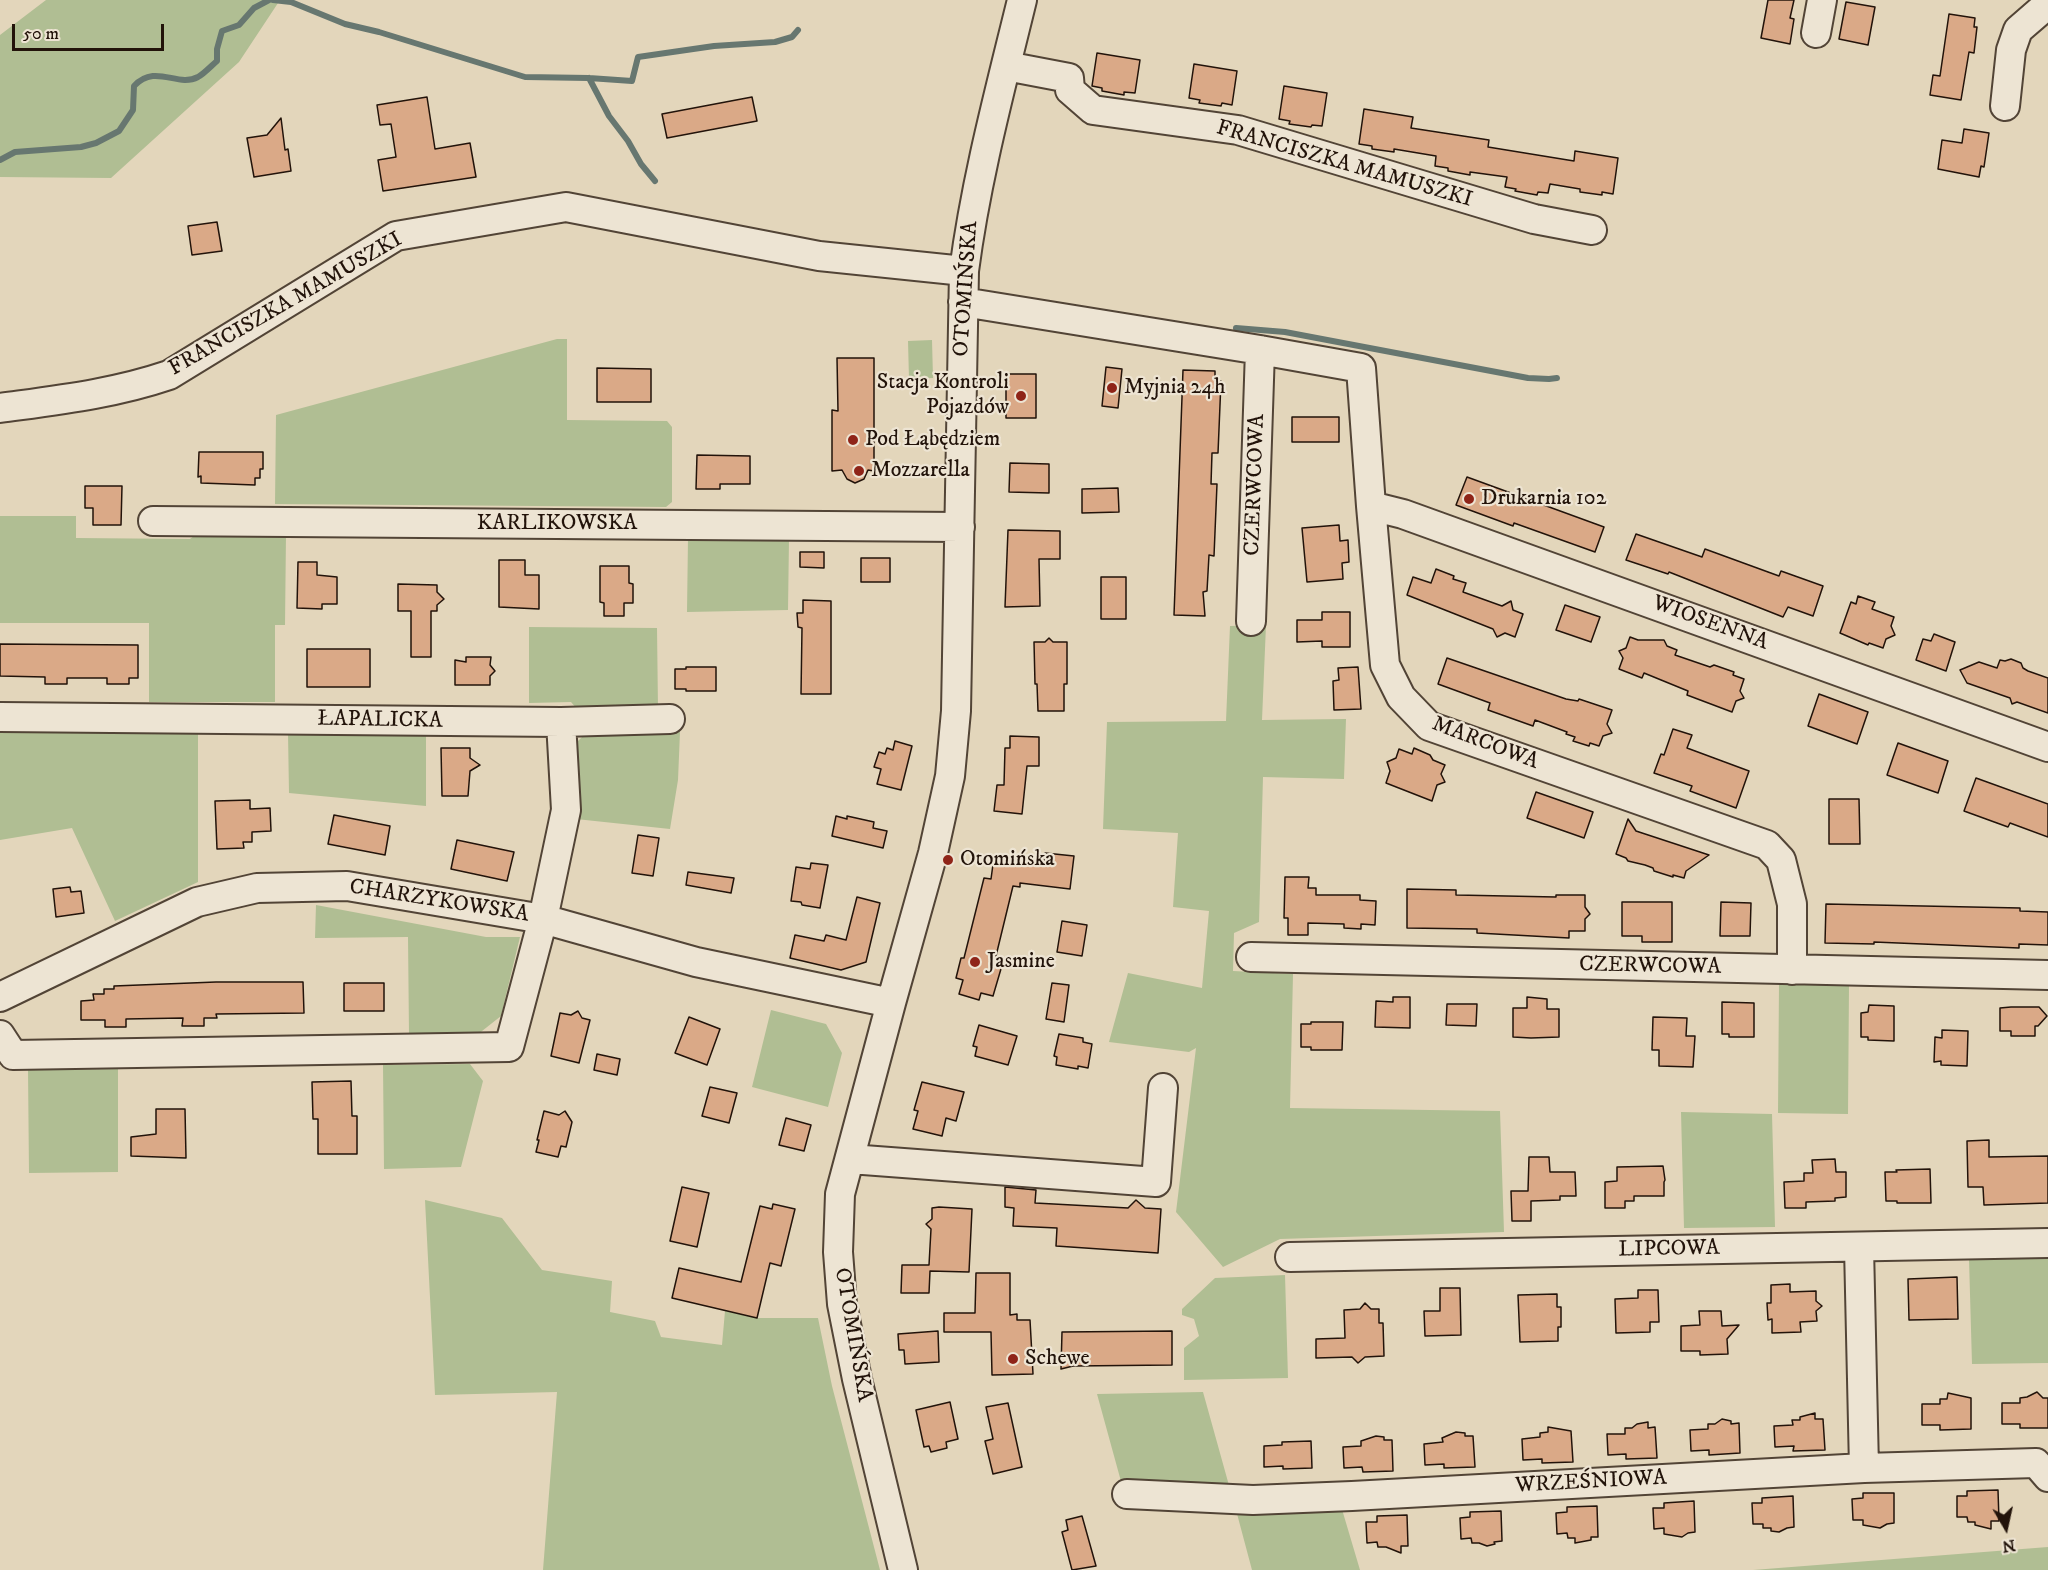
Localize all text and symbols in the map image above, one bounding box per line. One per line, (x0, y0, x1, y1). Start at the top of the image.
scale bar (15, 12, 166, 50)
text: 50 m (23, 23, 59, 45)
street label: FRANCISZKA MAMUSZKI (1213, 116, 1475, 214)
street label: OTOMIŃSKA (949, 220, 985, 358)
street label: FRANCISZKA MAMUSZKI (165, 227, 407, 383)
place label: Stacja Kontroli Pojazdów (877, 370, 1009, 422)
place label: Myjnia 24h (1124, 375, 1226, 401)
marker: Myjnia 24h (1105, 381, 1119, 395)
marker: Stacja Kontroli Pojazdów (1014, 389, 1028, 403)
street label: CZERWCOWA (1240, 414, 1272, 556)
place label: Pod Łąbędziem (865, 427, 1000, 453)
marker: Pod Łąbędziem (846, 433, 860, 447)
place label: Mozzarella (871, 458, 970, 484)
marker: Mozzarella (852, 464, 866, 478)
place label: Drukarnia 102 (1481, 486, 1607, 512)
marker: Drukarnia 102 (1462, 492, 1476, 506)
street label: KARLIKOWSKA (477, 511, 637, 537)
street label: WIOSENNA (1648, 591, 1772, 657)
street label: ŁAPALICKA (317, 707, 443, 735)
street label: MARCOWA (1428, 712, 1542, 776)
place label: Otomińska (960, 847, 1055, 873)
marker: Otomińska (941, 853, 955, 867)
street label: CHARZYKOWSKA (347, 875, 531, 929)
place label: Jasmine (987, 949, 1055, 975)
street label: CZERWCOWA (1579, 953, 1721, 981)
marker: Jasmine (968, 955, 982, 969)
street label: LIPCOWA (1618, 1236, 1720, 1264)
street label: OTOMIŃSKA (827, 1266, 877, 1404)
place label: Schewe (1025, 1346, 1090, 1372)
marker: Schewe (1006, 1352, 1020, 1366)
street label: WRZEŚNIOWA (1515, 1466, 1667, 1500)
north arrow (1976, 1498, 2036, 1558)
text: N (2001, 1535, 2017, 1557)

